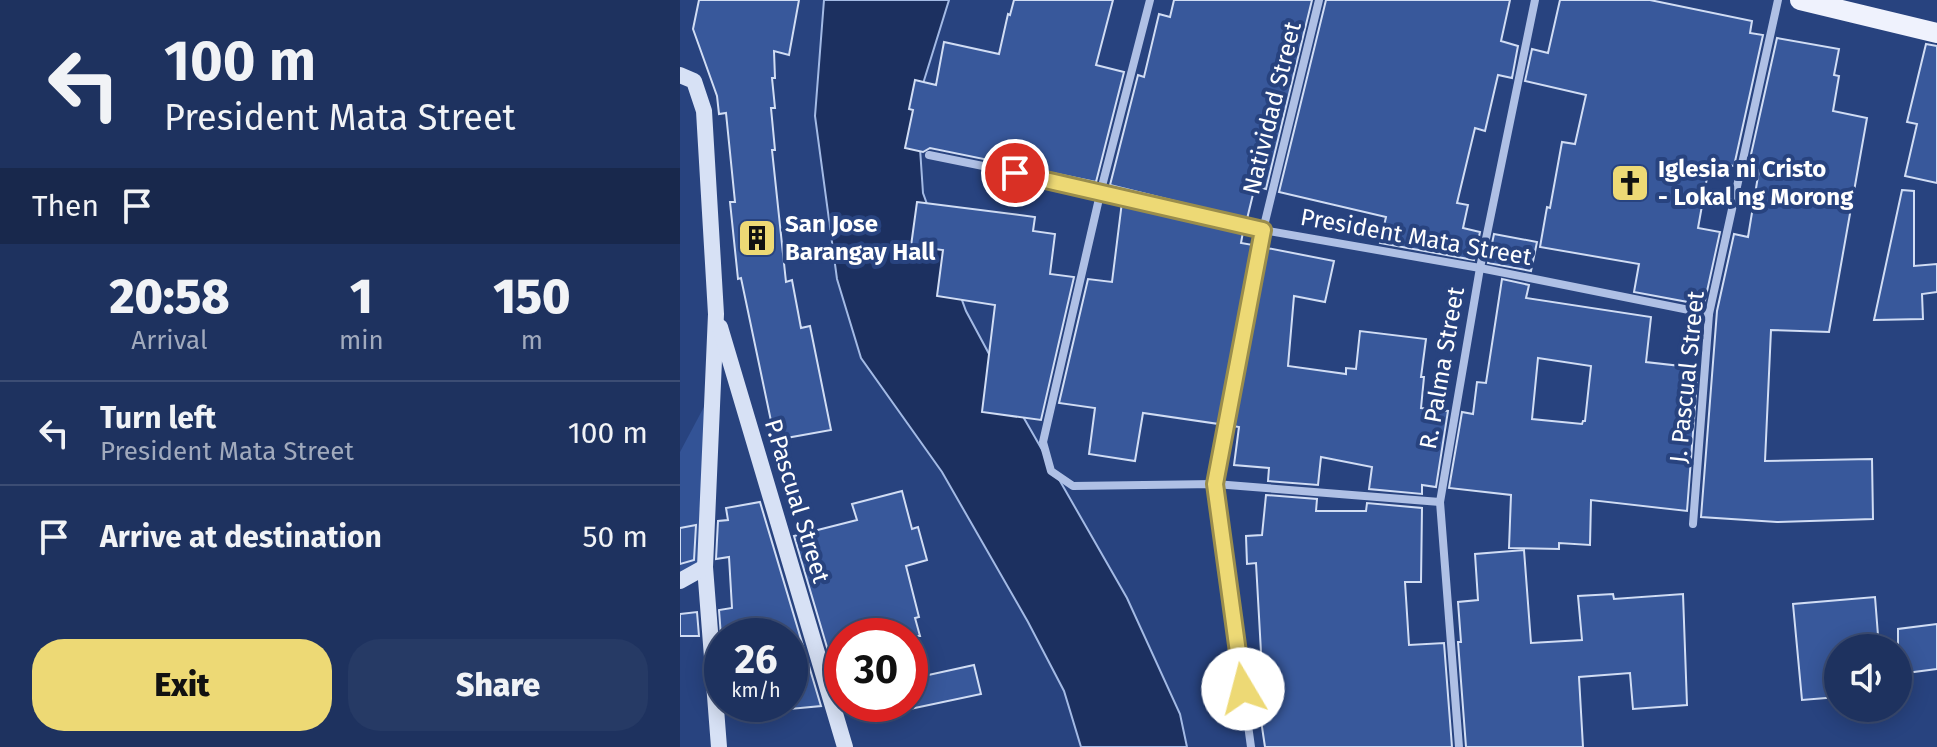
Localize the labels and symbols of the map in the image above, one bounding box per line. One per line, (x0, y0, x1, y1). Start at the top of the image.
street label: Natividad Street (1237, 19, 1307, 197)
pin (981, 139, 1049, 207)
place label: Iglesia ni Cristo - Lokal ng Morong (1658, 155, 1854, 211)
church icon: Iglesia ni Cristo - Lokal ng Morong (1609, 162, 1651, 204)
street label: President Mata Street (1298, 203, 1534, 271)
place label: San Jose Barangay Hall (785, 210, 936, 266)
building icon: San Jose Barangay Hall (736, 217, 778, 259)
street label: R. Palma Street (1414, 284, 1470, 451)
street label: J. Pascual Street (1664, 289, 1710, 464)
street label: P.Pascual Street (759, 416, 835, 587)
speed limit sign: 30 (824, 618, 928, 722)
position arrow (1201, 647, 1285, 731)

